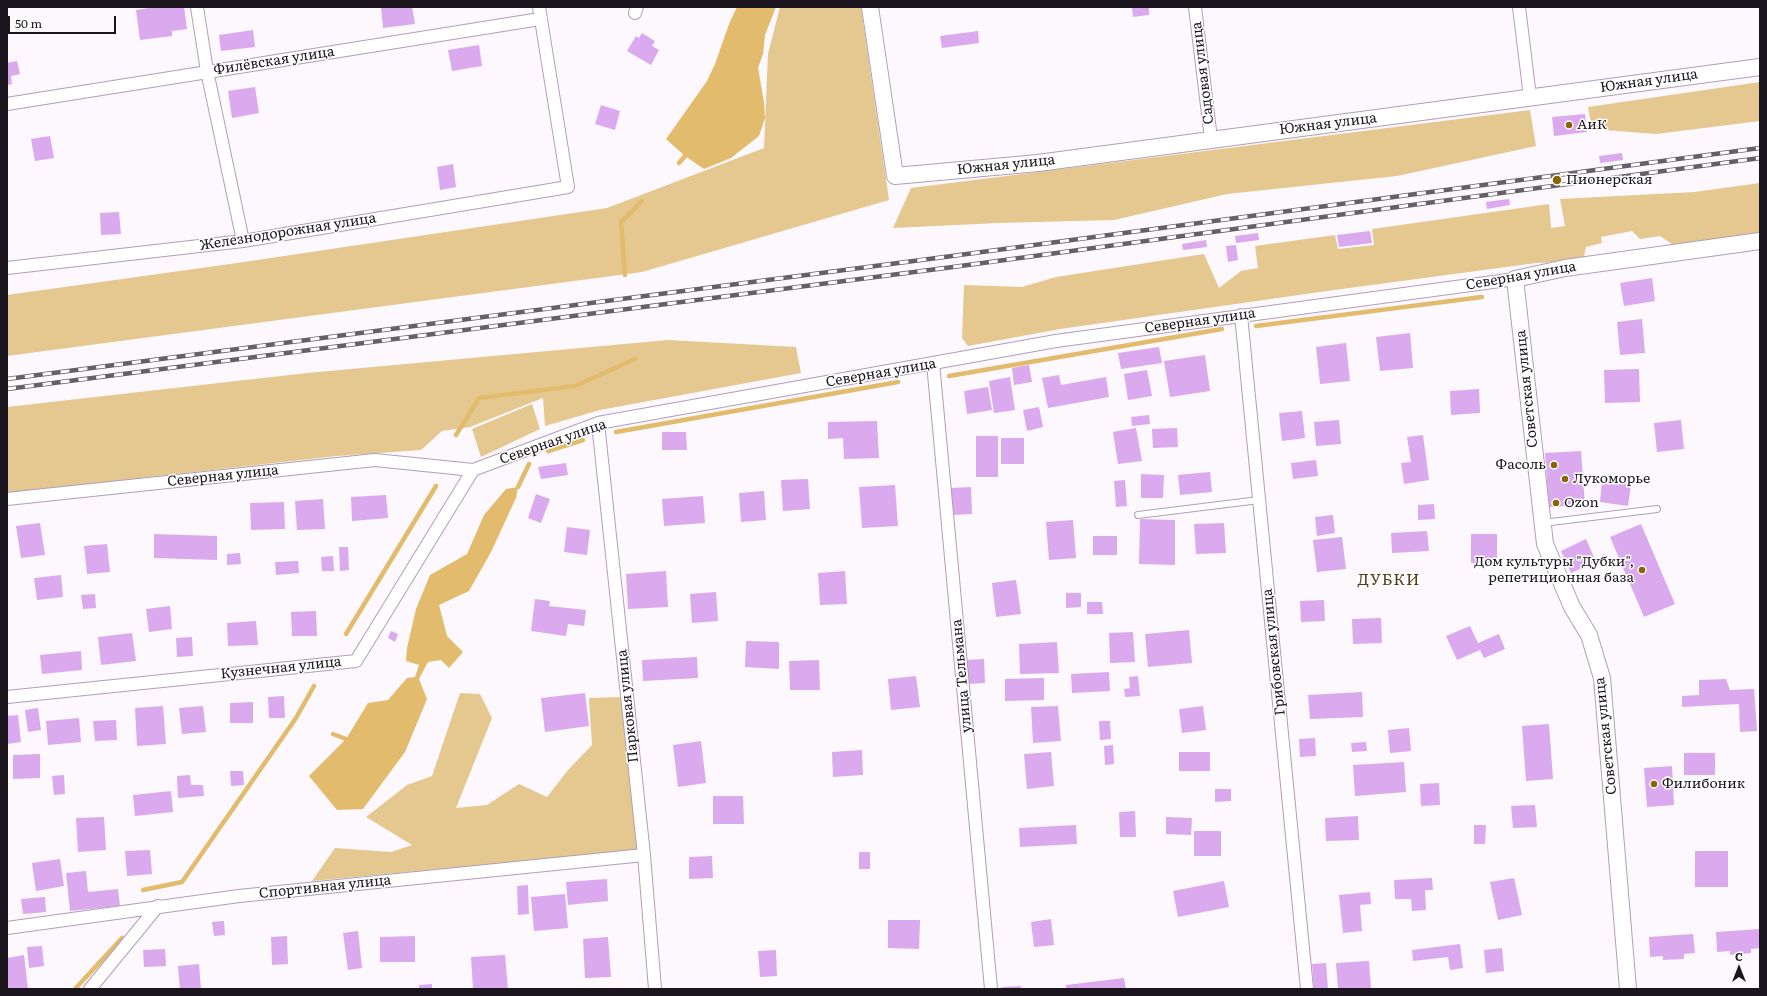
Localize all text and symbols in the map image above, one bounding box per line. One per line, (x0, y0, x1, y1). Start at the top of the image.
scale bar (10, 8, 118, 34)
text: 50 m (15, 14, 42, 32)
street label: Садовая улица (1188, 21, 1218, 125)
street label: Филёвская улица (212, 43, 336, 79)
street label: Южная улица (1599, 66, 1699, 96)
street label: Южная улица (1278, 110, 1378, 138)
place label: АиК (1577, 117, 1607, 133)
marker: АиК (1564, 120, 1574, 130)
street label: Южная улица (956, 152, 1056, 178)
place label: Пионерская (1566, 172, 1652, 188)
marker: Пионерская (1551, 174, 1563, 186)
street label: Железнодорожная улица (199, 210, 377, 254)
street label: Северная улица (1464, 258, 1578, 294)
street label: Северная улица (1143, 305, 1257, 337)
street label: Советская улица (1512, 329, 1542, 449)
street label: Северная улица (824, 355, 938, 391)
street label: Северная улица (497, 416, 609, 468)
place label: Фасоль (1496, 457, 1546, 473)
marker: Фасоль (1549, 460, 1559, 470)
street label: Северная улица (167, 462, 279, 490)
place label: Лукоморье (1573, 471, 1650, 487)
marker: Лукоморье (1560, 474, 1570, 484)
place label: Ozon (1564, 495, 1599, 511)
marker: Ozon (1551, 498, 1561, 508)
place label: Дом культуры "Дубки", репетиционная база (1474, 554, 1634, 586)
marker: Дом культуры "Дубки", репетиционная база (1637, 565, 1647, 575)
district label: ДУБКИ (1358, 570, 1420, 590)
street label: Грибовская улица (1259, 588, 1289, 716)
street label: улица Тельмана (949, 618, 975, 734)
street label: Парковая улица (614, 648, 642, 764)
street label: Кузнечная улица (220, 653, 342, 683)
street label: Советская улица (1591, 676, 1621, 796)
place label: Филибоник (1662, 776, 1745, 792)
marker: Филибоник (1649, 779, 1659, 789)
street label: Спортивная улица (258, 872, 392, 902)
north arrow (1719, 948, 1759, 988)
text: С (1735, 948, 1743, 964)

